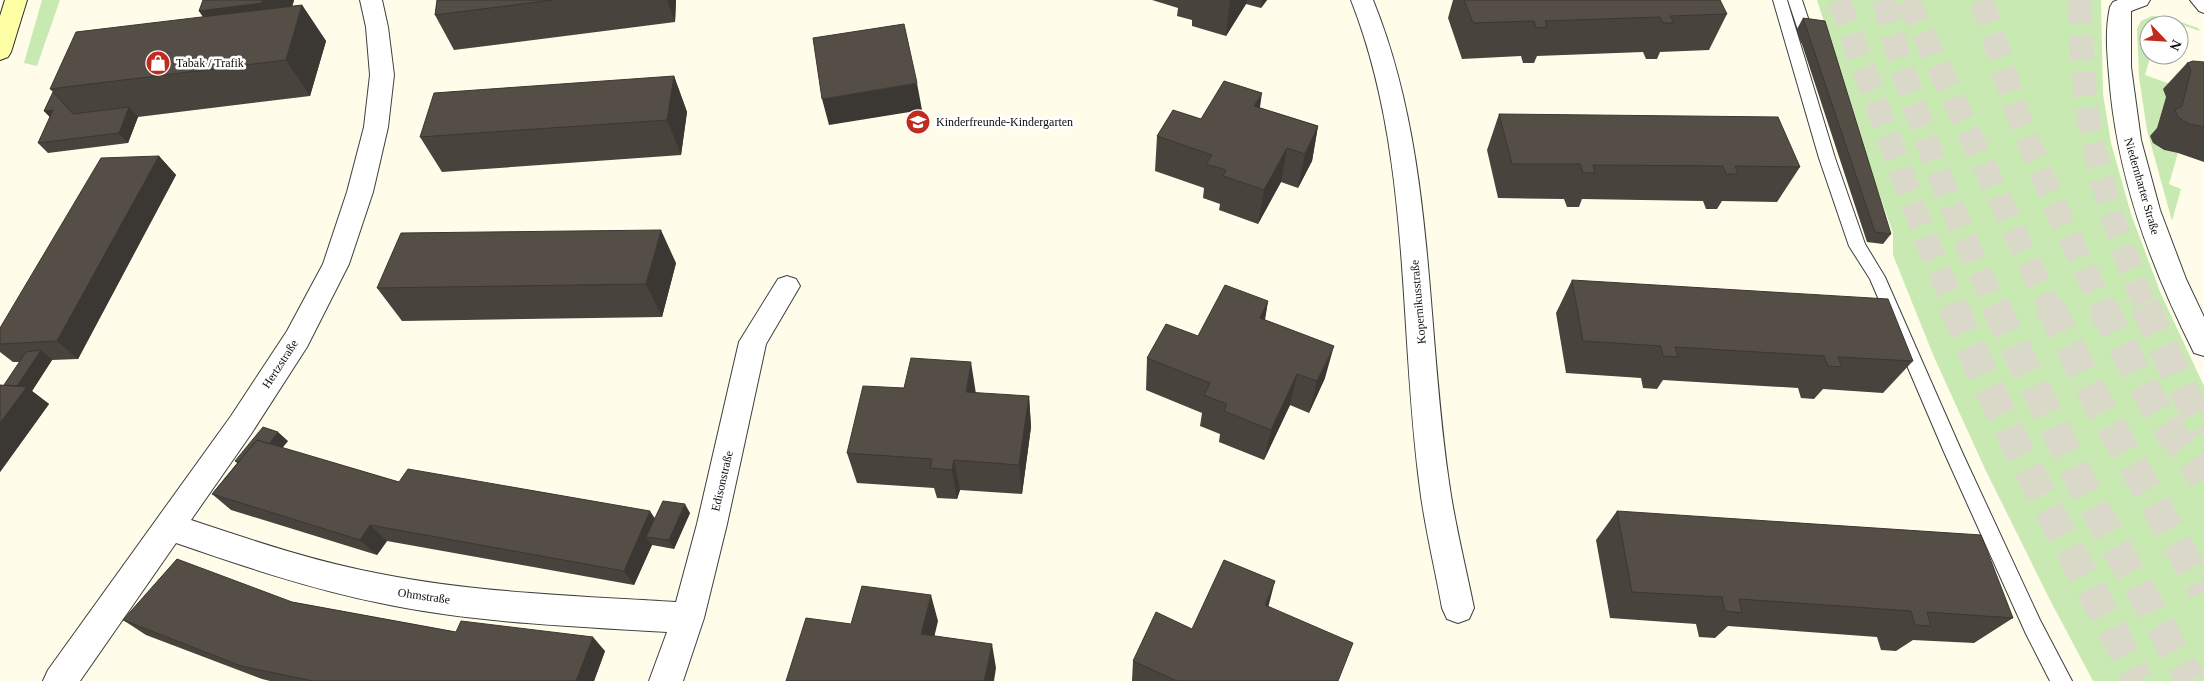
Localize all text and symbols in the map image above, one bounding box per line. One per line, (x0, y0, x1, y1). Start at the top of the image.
north arrow (2139, 15, 2189, 65)
text: N (2166, 38, 2184, 53)
shop icon: Tabak / Trafik (145, 50, 171, 76)
place label: Tabak / Trafik (176, 56, 244, 70)
school or university icon: Kinderfreunde-Kindergarten (905, 109, 931, 135)
place label: Kinderfreunde-Kindergarten (936, 115, 1073, 129)
street label: Niedernharter Straße (2121, 136, 2163, 236)
street label: Kopernikusstraße (1407, 259, 1429, 345)
street label: Hertzstraße (259, 337, 301, 391)
street label: Edisonstraße (708, 449, 736, 513)
street label: Ohmstraße (397, 585, 451, 607)

